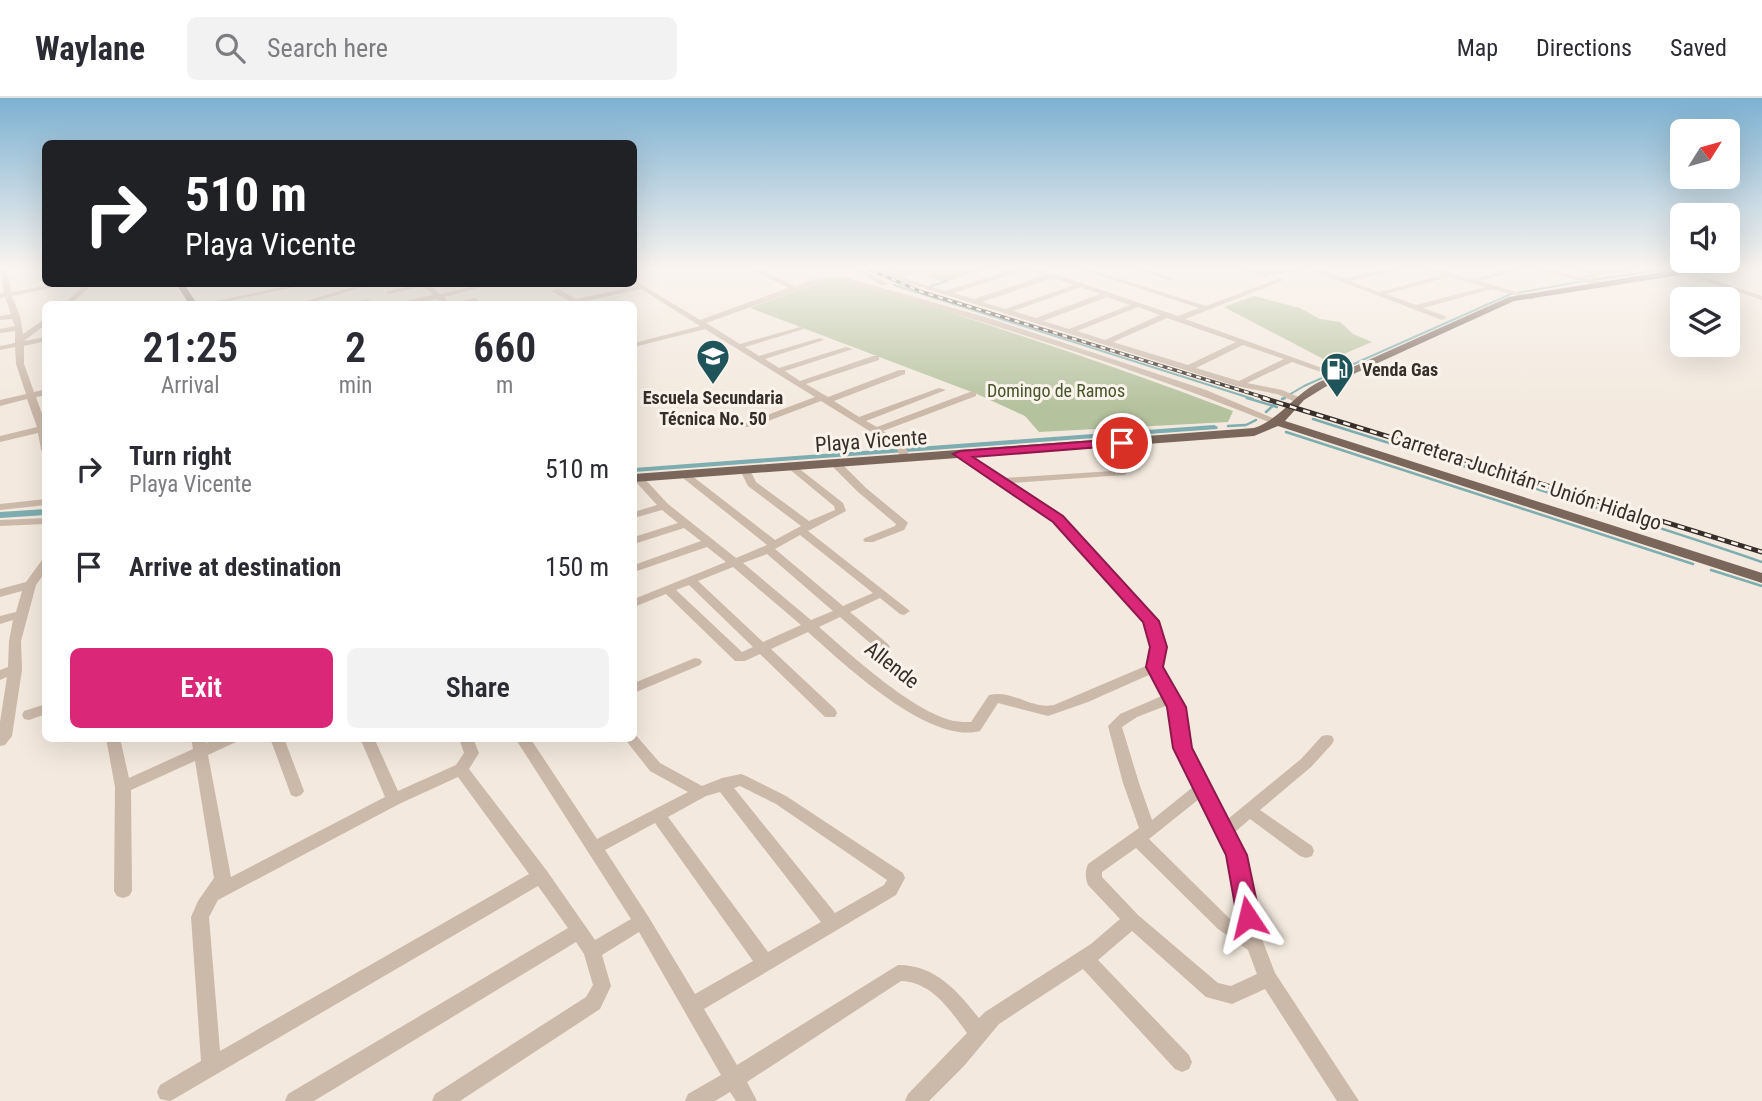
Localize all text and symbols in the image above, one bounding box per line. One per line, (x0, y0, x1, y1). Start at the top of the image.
search box (187, 17, 677, 80)
text: Waylane (35, 29, 145, 68)
icon: search (211, 29, 249, 67)
text: Search here (267, 33, 388, 63)
text: Map (1457, 34, 1498, 62)
text: Directions (1536, 34, 1632, 62)
text: Saved (1670, 34, 1727, 62)
north arrow (1670, 119, 1740, 189)
map controls (1670, 119, 1740, 357)
text: 510 m (185, 166, 307, 223)
icon: right (70, 168, 161, 259)
button: sound (1670, 203, 1740, 273)
text: Playa Vicente (185, 225, 356, 263)
button: layers (1670, 287, 1740, 357)
text: 21:25 (143, 323, 238, 372)
text: 2 (345, 323, 366, 372)
text: 660 (473, 323, 536, 372)
school or university icon: Escuela Secundaria Técnica No. 50 (694, 337, 732, 386)
fuel station icon: Venda Gas (1318, 350, 1356, 399)
place label: Venda Gas (1362, 359, 1438, 380)
text: Arrival (161, 372, 220, 399)
text: min (339, 372, 372, 399)
text: m (496, 372, 513, 399)
park label: Domingo de Ramos (987, 380, 1125, 401)
place label: Escuela Secundaria Técnica No. 50 (643, 387, 783, 429)
pin (1092, 413, 1152, 473)
icon: arrive (1103, 424, 1141, 462)
street label: Playa Vicente (814, 425, 928, 457)
street label: Carretera Juchitán - Unión Hidalgo (1387, 425, 1665, 535)
text: Turn right (129, 441, 231, 471)
icon: right (70, 450, 108, 488)
text: 510 m (545, 454, 609, 484)
text: Playa Vicente (129, 471, 252, 498)
icon: arrive (70, 548, 108, 586)
text: Arrive at destination (129, 552, 341, 582)
text: 150 m (545, 552, 609, 582)
street label: Allende (860, 636, 924, 694)
button: Exit (70, 648, 333, 728)
button: Share (347, 648, 609, 728)
position arrow (1211, 880, 1285, 954)

